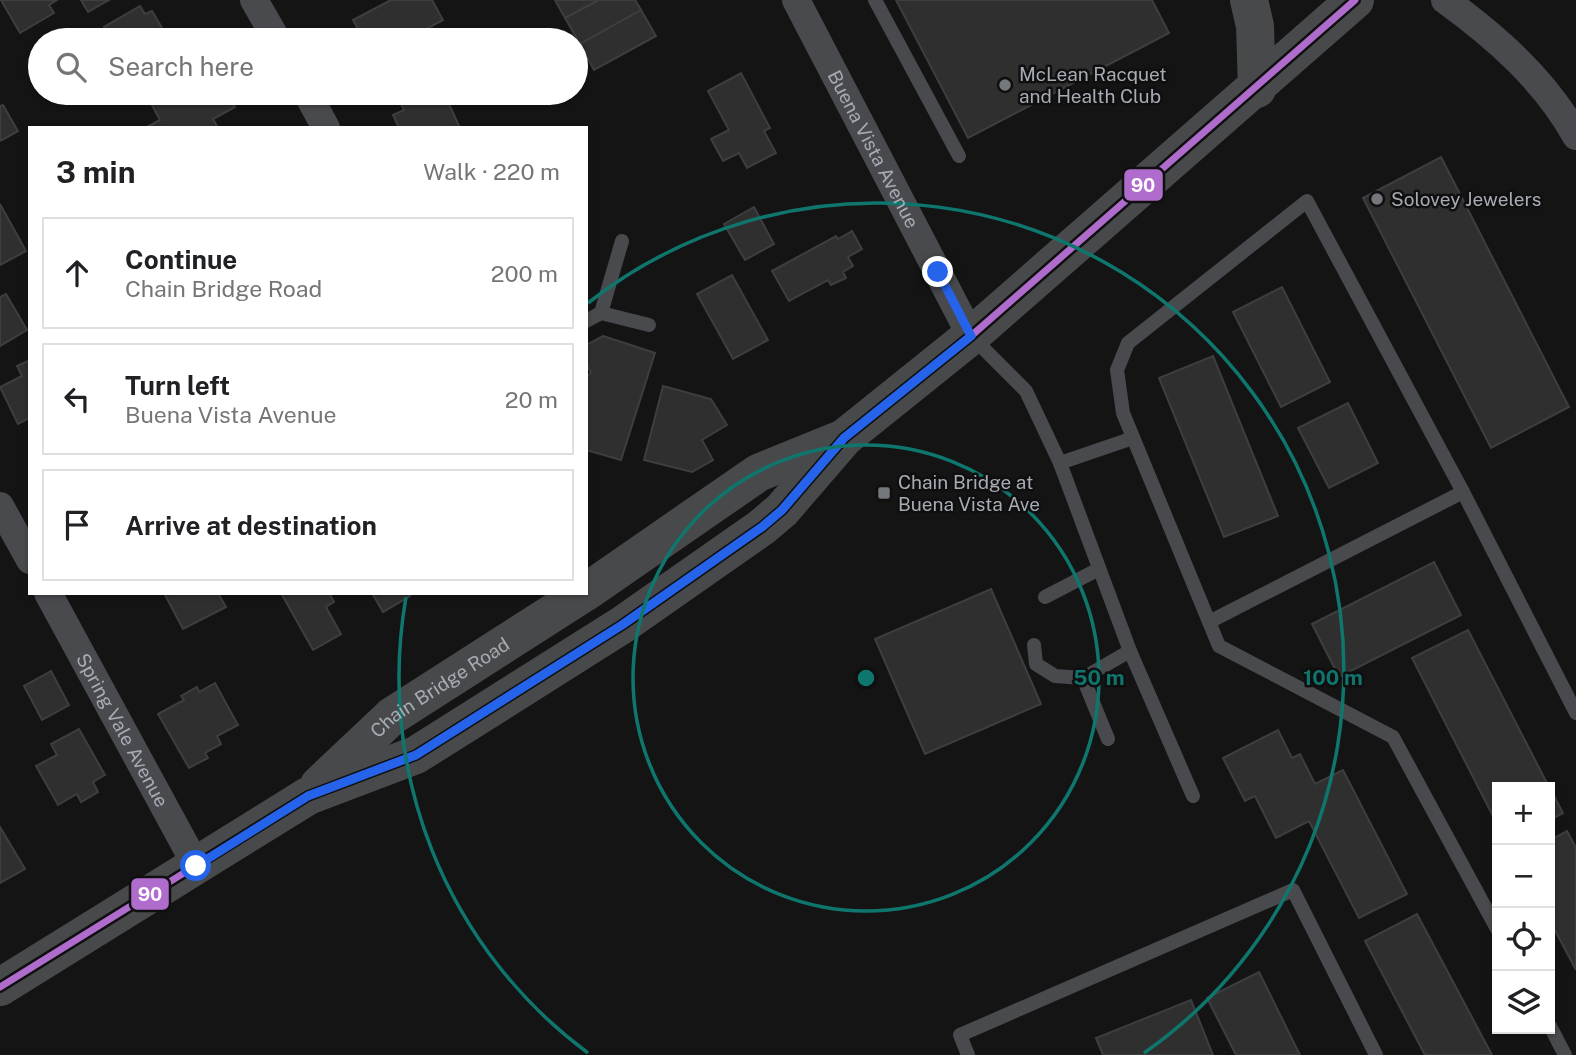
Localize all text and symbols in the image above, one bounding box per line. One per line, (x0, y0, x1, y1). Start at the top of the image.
search box (28, 28, 588, 105)
icon: search (52, 48, 90, 86)
text: Search here (108, 51, 254, 82)
place label: McLean Racquet and Health Club (1019, 63, 1167, 107)
street label: Buena Vista Avenue (823, 66, 924, 232)
marker: McLean Racquet and Health Club (997, 77, 1013, 93)
text: 3 min (56, 154, 135, 190)
text: Walk · 220 m (423, 158, 560, 185)
line badge: 90 (1123, 168, 1164, 202)
text: 90 (1131, 174, 1155, 196)
place label: Solovey Jewelers (1391, 188, 1541, 210)
marker: Solovey Jewelers (1369, 191, 1385, 207)
text: Continue (125, 244, 237, 275)
icon: ahead (58, 254, 96, 292)
route end (922, 256, 953, 287)
text: 200 m (491, 260, 558, 287)
text: Chain Bridge Road (125, 275, 322, 302)
text: Turn left (125, 370, 230, 401)
icon: left (58, 380, 96, 418)
text: 20 m (505, 386, 558, 413)
text: Buena Vista Avenue (125, 401, 337, 428)
place label: Chain Bridge at Buena Vista Ave (898, 471, 1040, 515)
marker: Chain Bridge at Buena Vista Ave (876, 485, 892, 501)
icon: arrive (58, 506, 96, 544)
text: Arrive at destination (125, 510, 377, 541)
street label: Chain Bridge Road (366, 633, 513, 742)
street label: Spring Vale Avenue (72, 649, 173, 811)
text: 50 m (1073, 665, 1125, 690)
text: 100 m (1303, 665, 1363, 690)
centre of rings (854, 666, 878, 690)
map controls (1492, 782, 1555, 1034)
button: + (1492, 782, 1555, 845)
button: − (1492, 845, 1555, 908)
route start (180, 850, 211, 881)
line badge: 90 (130, 877, 170, 911)
text: 90 (138, 883, 162, 905)
button: locate (1492, 908, 1555, 971)
button: layers (1492, 971, 1555, 1034)

